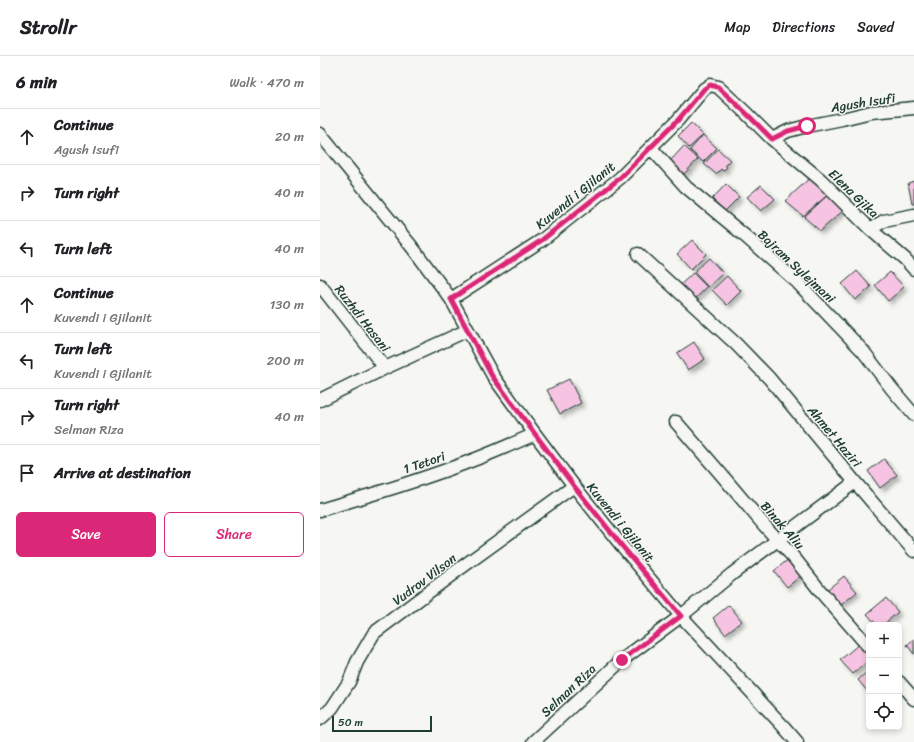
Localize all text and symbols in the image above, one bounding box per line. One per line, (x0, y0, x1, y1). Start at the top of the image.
text: Strollr (20, 11, 76, 44)
text: Map (724, 15, 750, 40)
text: Directions (772, 15, 835, 40)
text: Saved (857, 15, 894, 40)
text: 6 min (16, 67, 57, 97)
text: Walk · 470 m (229, 71, 304, 94)
street label: Agush Isufi (828, 86, 897, 119)
text: Continue (54, 112, 114, 138)
route start (798, 117, 816, 135)
text: 20 m (275, 125, 304, 148)
icon: ahead (16, 126, 38, 148)
text: Agush Isufi (54, 138, 119, 161)
street label: Kuvendi i Gjilanit (530, 155, 621, 235)
street label: Elena Gjika (823, 163, 885, 224)
text: Turn right (54, 180, 119, 206)
text: 40 m (274, 181, 304, 204)
icon: right (16, 182, 38, 204)
street label: Bajram Sylejmani (752, 224, 841, 309)
text: Turn left (54, 236, 112, 262)
text: 40 m (274, 237, 304, 260)
icon: left (16, 238, 38, 260)
text: Continue (54, 280, 114, 306)
street label: Ruzhdi Hasani (329, 280, 397, 357)
text: 130 m (270, 293, 304, 316)
icon: ahead (16, 294, 38, 316)
text: Kuvendi i Gjilanit (54, 306, 152, 329)
text: Turn left (54, 336, 112, 362)
text: 200 m (267, 349, 304, 372)
icon: left (16, 350, 38, 372)
text: Kuvendi i Gjilanit (54, 362, 152, 385)
text: Turn right (54, 392, 119, 418)
street label: Ahmet Haziri (801, 399, 868, 473)
text: 40 m (274, 405, 304, 428)
icon: right (16, 406, 38, 428)
text: Selman Riza (54, 418, 124, 441)
street label: 1 Tetori (400, 444, 449, 480)
text: Arrive at destination (54, 460, 191, 486)
icon: arrive (16, 462, 38, 484)
street label: Kuvendi i Gjilanit (581, 477, 661, 568)
street label: Binak Aliu (755, 496, 810, 555)
button: Save (16, 512, 156, 557)
button: Share (164, 512, 304, 557)
street label: Vudrov Vilson (387, 547, 462, 611)
map controls (866, 622, 902, 730)
button: + (866, 622, 902, 658)
route end (613, 651, 631, 669)
street label: Selman Riza (535, 658, 602, 723)
button: − (866, 658, 902, 694)
button: locate (866, 694, 902, 730)
text: 50 m (338, 713, 363, 732)
scale bar (332, 714, 432, 733)

